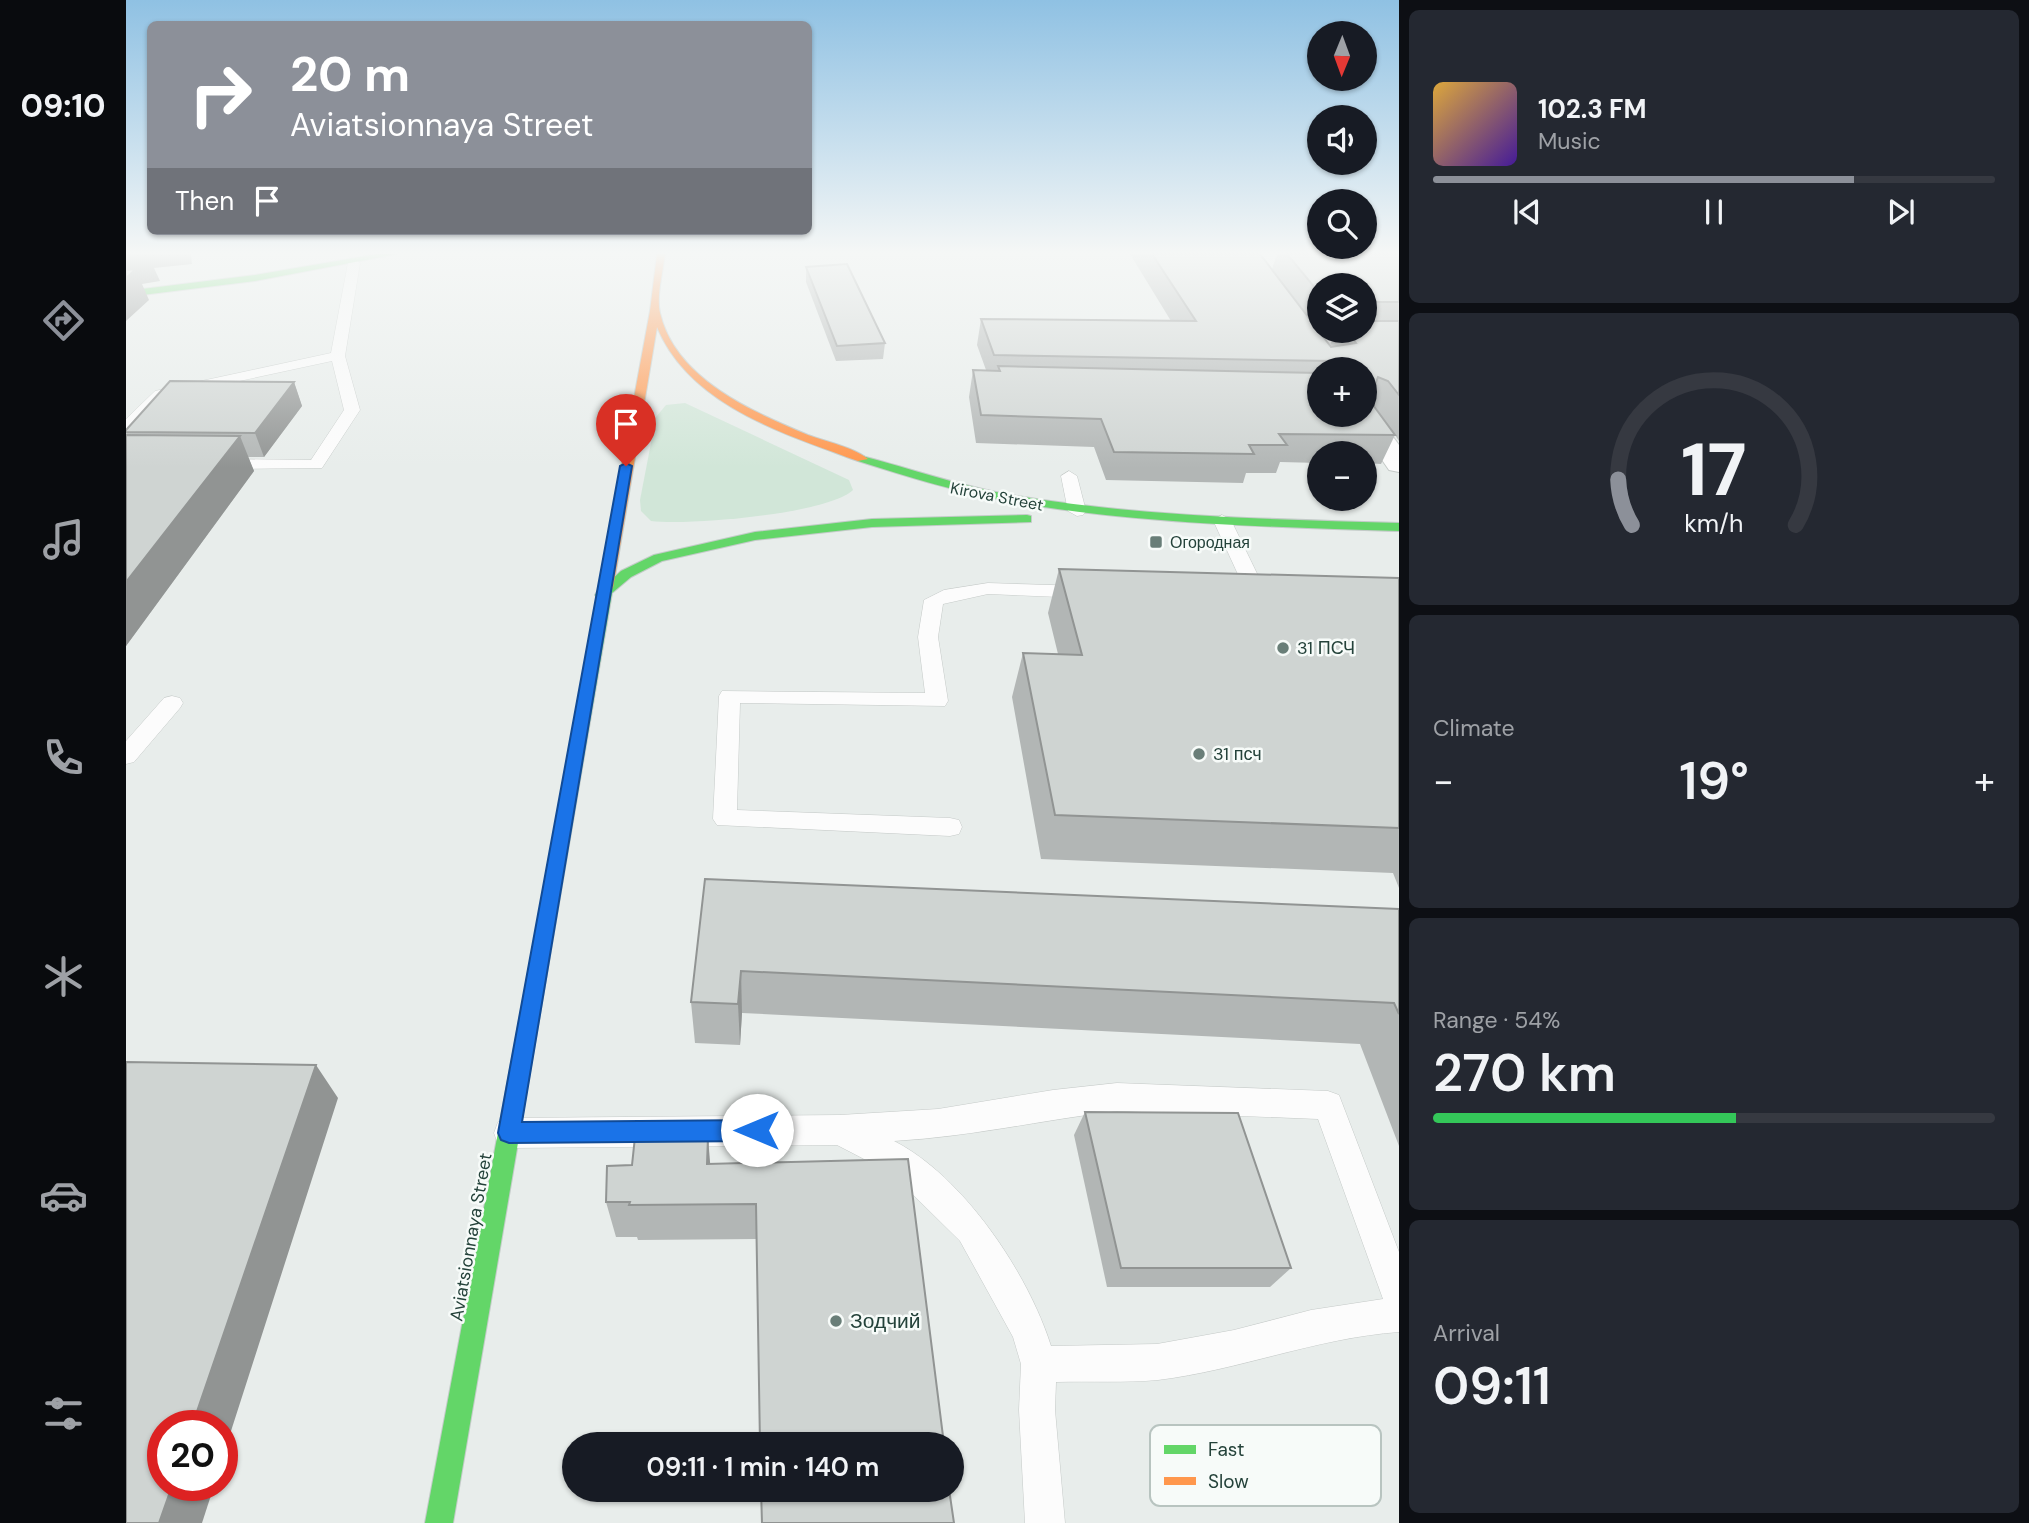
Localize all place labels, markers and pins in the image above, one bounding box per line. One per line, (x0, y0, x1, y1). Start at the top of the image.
pin (596, 394, 656, 466)
place label: Огородная (1170, 532, 1250, 553)
marker: Огородная (1148, 534, 1164, 550)
place label: 31 ПСЧ (1297, 636, 1355, 660)
marker: 31 ПСЧ (1275, 640, 1291, 656)
place label: 31 псч (1213, 742, 1262, 766)
marker: 31 псч (1191, 746, 1207, 762)
place label: Зодчий (850, 1307, 921, 1335)
marker: Зодчий (828, 1313, 844, 1329)

